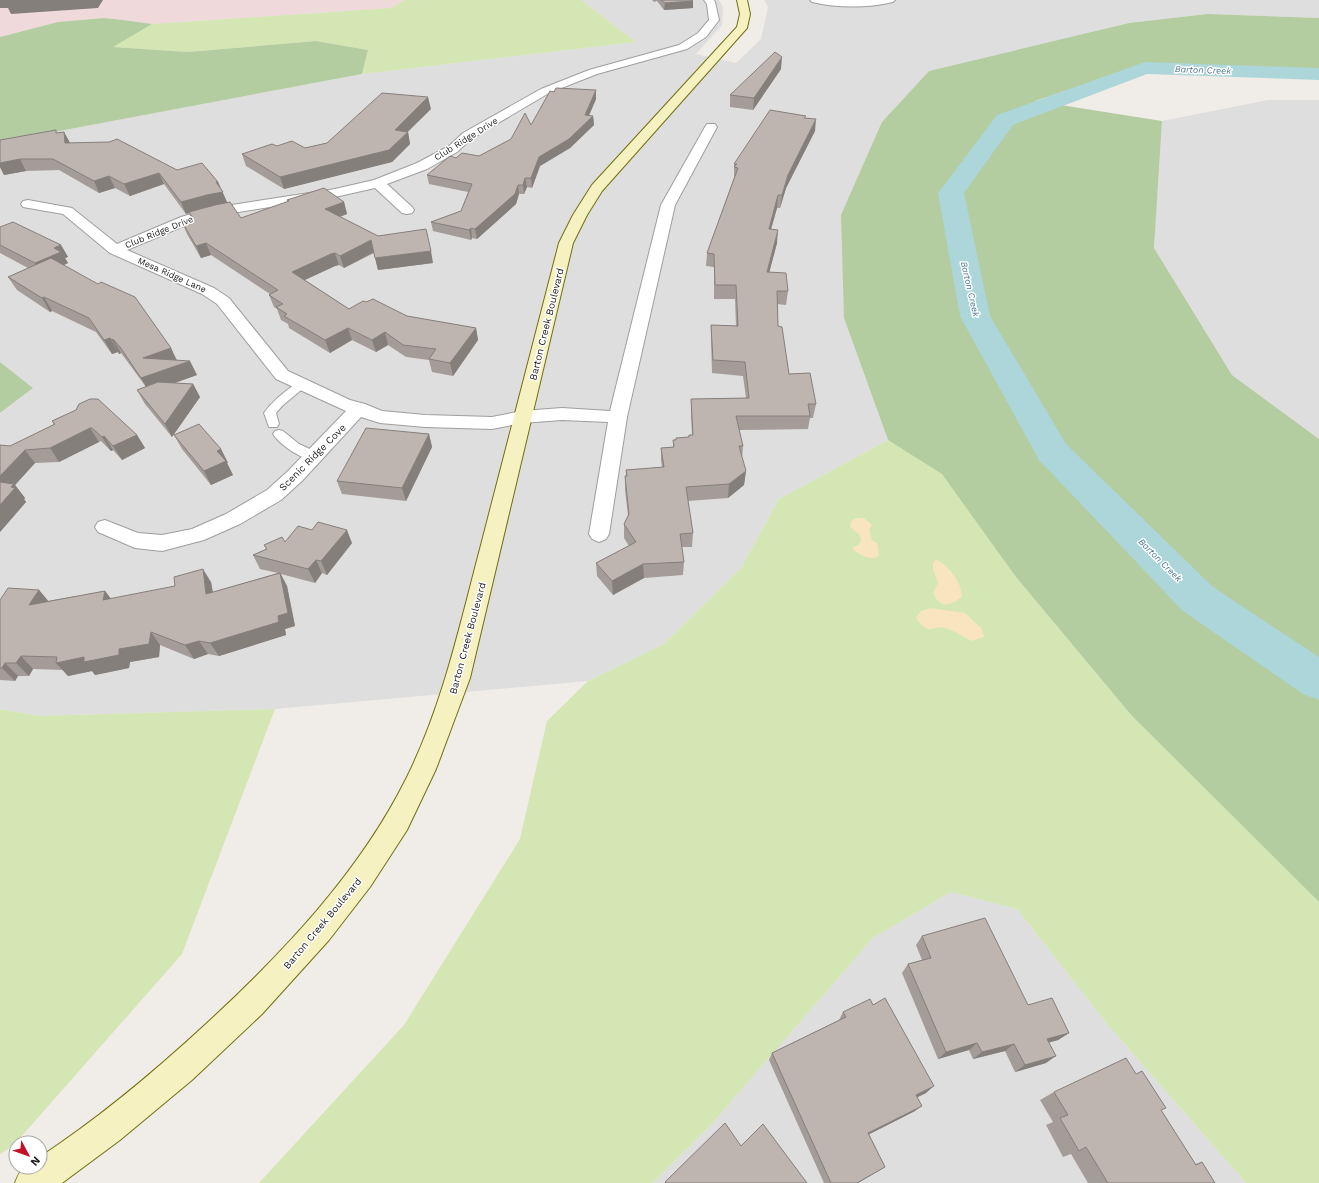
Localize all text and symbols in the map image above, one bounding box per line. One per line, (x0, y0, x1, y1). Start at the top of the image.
water label: Barton Creek (1175, 64, 1233, 76)
street label: Club Ridge Drive (433, 116, 499, 162)
street label: Club Ridge Drive (123, 214, 195, 250)
street label: Mesa Ridge Lane (136, 255, 208, 295)
water label: Barton Creek (959, 260, 981, 319)
street label: Barton Creek Boulevard (527, 267, 566, 381)
street label: Scenic Ridge Cove (277, 422, 348, 493)
water label: Barton Creek (1136, 536, 1184, 584)
street label: Barton Creek Boulevard (447, 581, 488, 695)
street label: Barton Creek Boulevard (281, 876, 364, 971)
north arrow (8, 1135, 48, 1175)
text: N (28, 1154, 43, 1169)

